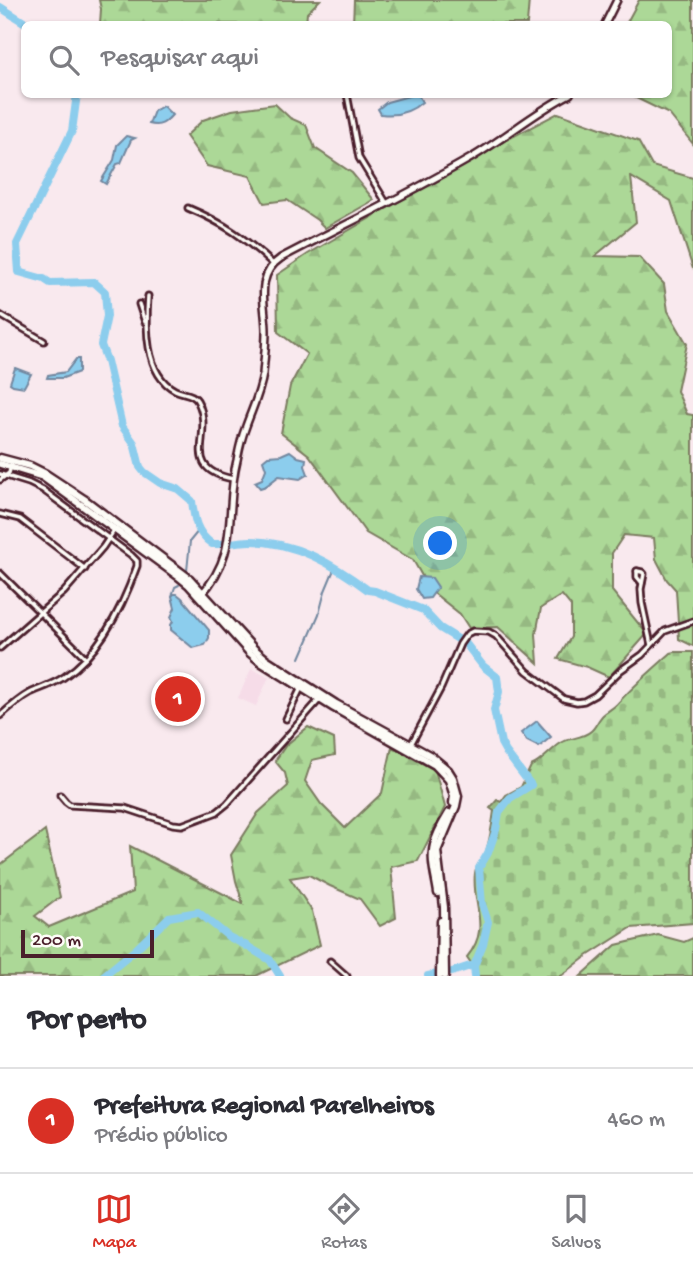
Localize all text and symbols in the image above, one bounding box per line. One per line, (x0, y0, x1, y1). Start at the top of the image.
search box (21, 21, 672, 98)
icon: search (45, 41, 83, 79)
text: Pesquisar aqui (101, 44, 259, 75)
your location (423, 526, 457, 560)
pin: 1 (155, 673, 201, 725)
scale bar (21, 927, 154, 959)
text: 200 m (32, 930, 81, 953)
text: Por perto (28, 1004, 147, 1039)
text: Prefeitura Regional Parelheiros (95, 1092, 434, 1123)
text: 1 (46, 1107, 56, 1134)
text: 460 m (608, 1107, 665, 1134)
text: Prédio público (95, 1123, 228, 1150)
tab: Mapa (93, 1190, 136, 1255)
tab: Rotas (321, 1190, 366, 1255)
tab: Salvos (552, 1190, 600, 1255)

